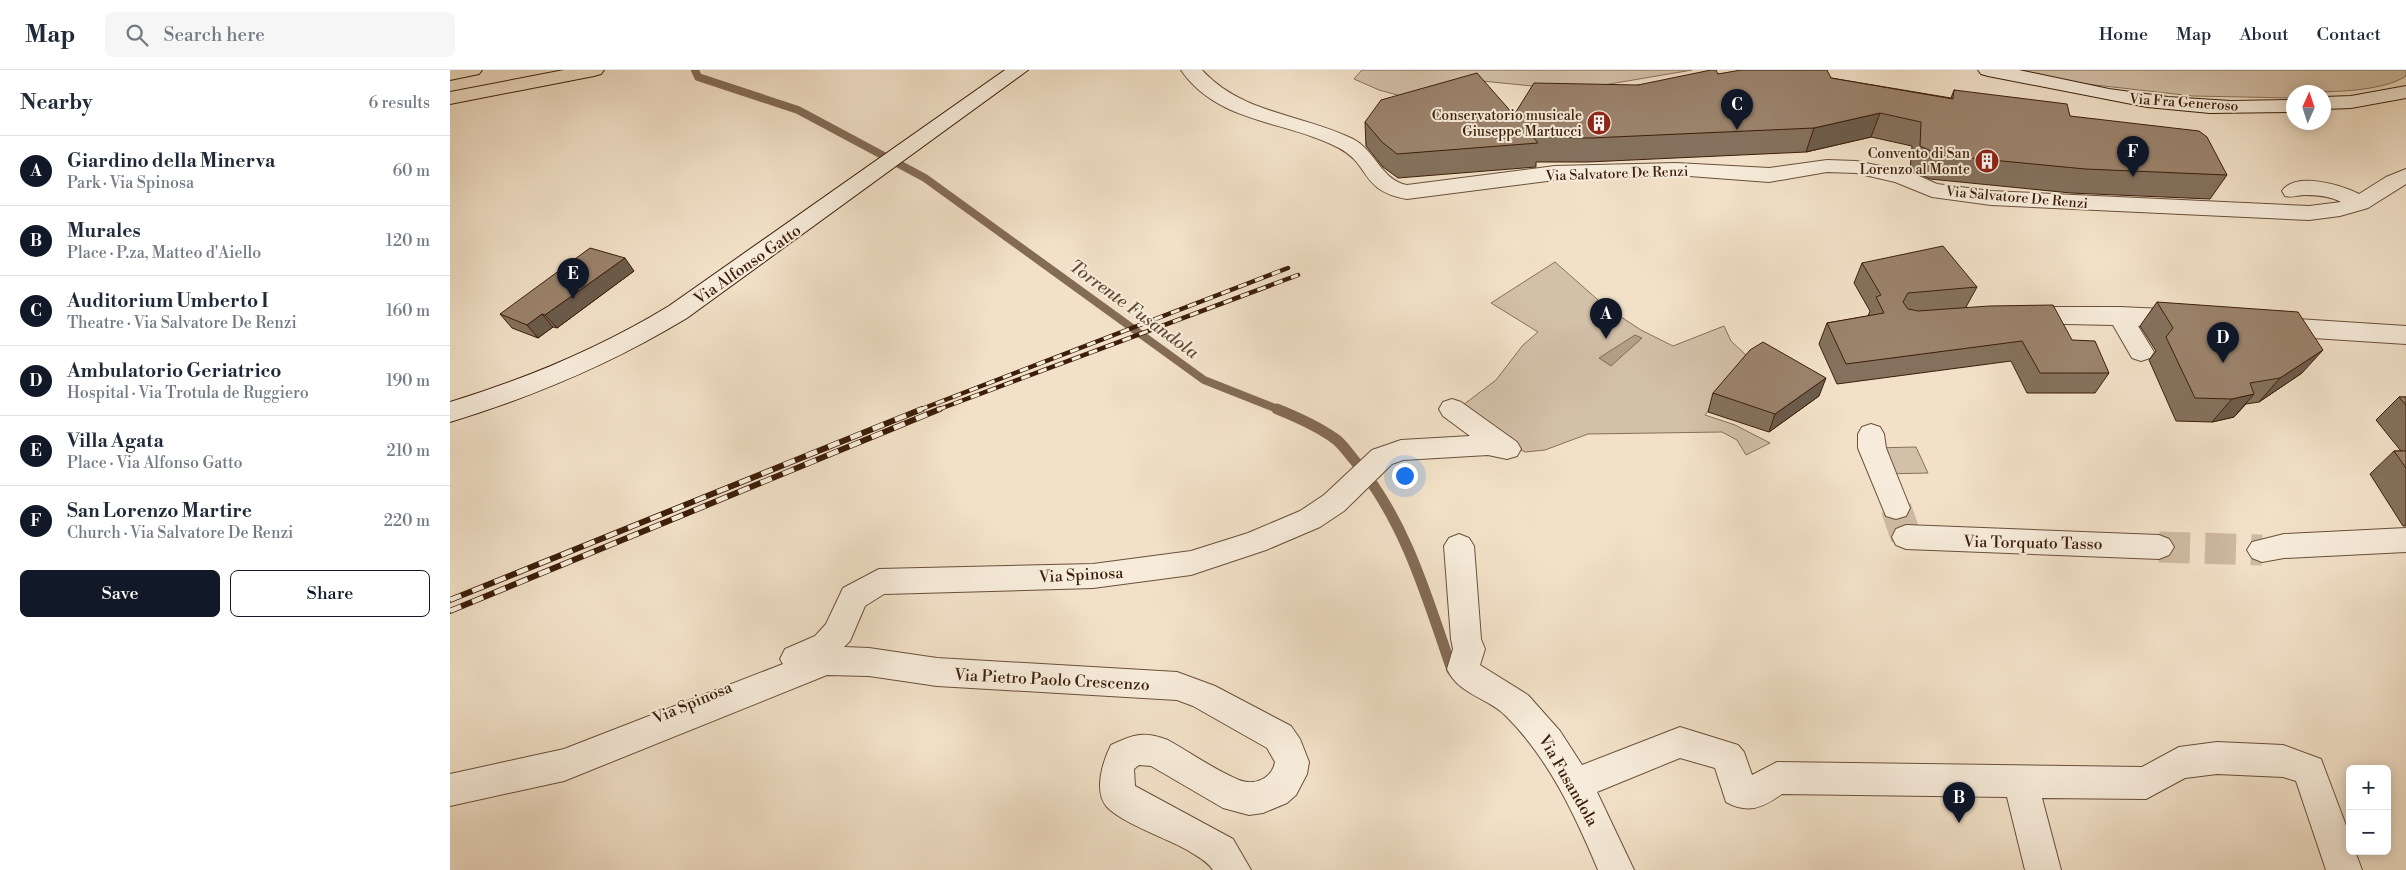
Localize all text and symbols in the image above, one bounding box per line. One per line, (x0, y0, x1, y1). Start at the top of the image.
search box (105, 12, 455, 57)
text: Map (25, 20, 75, 50)
icon: search (123, 21, 151, 49)
text: Search here (163, 23, 265, 47)
text: Home (2099, 23, 2148, 46)
text: Map (2176, 23, 2212, 46)
text: About (2240, 23, 2289, 46)
text: Contact (2317, 23, 2381, 46)
north arrow (2286, 85, 2331, 130)
pin: C (1721, 89, 1753, 130)
text: Nearby (20, 90, 93, 116)
street label: Via Fra Generoso (2128, 90, 2239, 116)
text: 6 results (369, 93, 430, 113)
place label: Conservatorio musicale Giuseppe Martucci (1432, 107, 1582, 141)
building icon: Conservatorio musicale Giuseppe Martucci (1586, 110, 1612, 136)
pin: F (2117, 136, 2149, 177)
place label: Convento di San Lorenzo al Monte (1859, 145, 1971, 179)
building icon: Convento di San Lorenzo al Monte (1974, 148, 2000, 174)
text: Giardino della Minerva (67, 149, 275, 173)
text: A (30, 161, 42, 181)
text: 60 m (392, 161, 430, 181)
street label: Via Salvatore De Renzi (1544, 162, 1689, 186)
text: Park · Via Spinosa (67, 173, 194, 193)
street label: Via Salvatore De Renzi (1944, 183, 2089, 213)
text: Murales (67, 219, 141, 243)
street label: Via Alfonso Gatto (689, 220, 805, 310)
text: B (30, 231, 42, 251)
text: 120 m (386, 231, 430, 251)
text: Place · P.za, Matteo d'Aiello (67, 243, 261, 263)
water label: Torrente Fusandola (1064, 255, 1204, 365)
pin: E (557, 258, 589, 299)
text: Auditorium Umberto I (67, 289, 269, 313)
pin: A (1590, 298, 1622, 339)
text: C (30, 301, 42, 321)
text: 160 m (386, 301, 430, 321)
text: Theatre · Via Salvatore De Renzi (67, 313, 297, 333)
pin: D (2207, 322, 2239, 363)
text: Ambulatorio Geriatrico (67, 359, 282, 383)
text: D (30, 371, 42, 391)
text: 190 m (386, 371, 430, 391)
text: Hospital · Via Trotula de Ruggiero (67, 383, 309, 403)
text: Villa Agata (67, 429, 164, 453)
text: E (30, 441, 42, 461)
text: 210 m (386, 441, 430, 461)
text: Place · Via Alfonso Gatto (67, 453, 242, 473)
your location (1392, 463, 1418, 489)
text: San Lorenzo Martire (67, 499, 252, 523)
text: F (30, 511, 42, 531)
text: 220 m (384, 511, 430, 531)
text: Church · Via Salvatore De Renzi (67, 523, 293, 543)
street label: Via Torquato Tasso (1962, 532, 2103, 554)
street label: Via Spinosa (1037, 563, 1125, 587)
button: Save (20, 570, 220, 617)
button: Share (230, 570, 430, 617)
street label: Via Pietro Paolo Crescenzo (953, 665, 1150, 695)
street label: Via Spinosa (649, 677, 736, 729)
street label: Via Fusandola (1533, 730, 1603, 831)
map controls (2346, 765, 2391, 855)
button: + (2346, 765, 2391, 810)
pin: B (1943, 782, 1975, 823)
button: − (2346, 810, 2391, 855)

